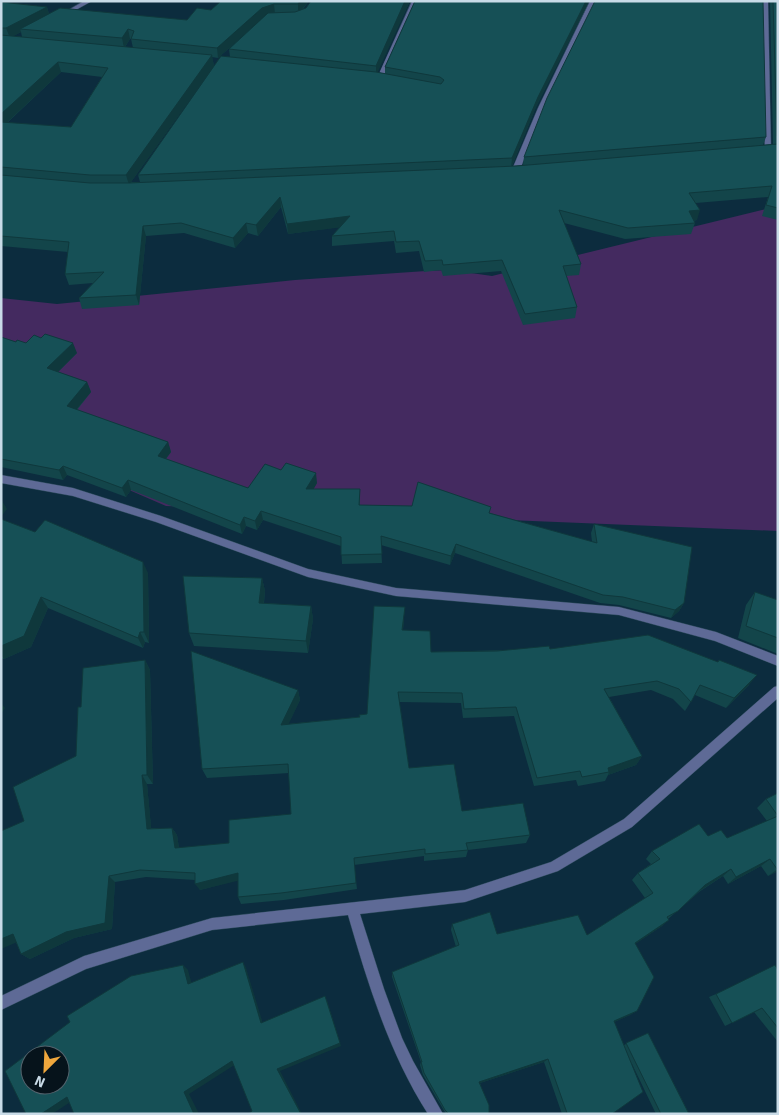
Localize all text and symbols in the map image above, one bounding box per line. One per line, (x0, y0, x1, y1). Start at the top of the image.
north arrow (20, 1045, 70, 1095)
text: N (32, 1072, 48, 1091)

